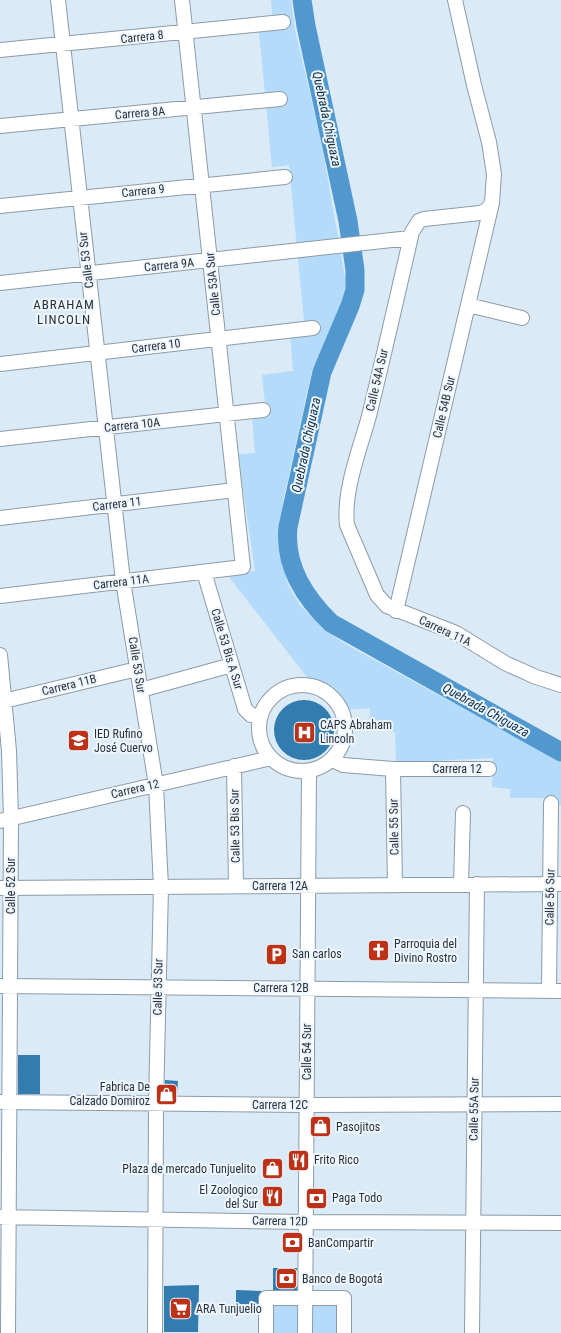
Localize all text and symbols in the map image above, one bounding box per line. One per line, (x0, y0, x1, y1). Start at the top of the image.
street label: Carrera 8 (120, 28, 164, 46)
water label: Quebrada Chiguaza (310, 70, 344, 168)
street label: Carrera 8A (114, 104, 166, 122)
street label: Carrera 9 (121, 182, 165, 200)
street label: Calle 53 Sur (76, 231, 96, 289)
street label: Calle 53A Sur (203, 251, 223, 316)
street label: Carrera 9A (143, 255, 195, 275)
district label: ABRAHAM LINCOLN (33, 297, 95, 327)
street label: Carrera 10 (131, 336, 181, 356)
street label: Calle 54A Sur (363, 347, 391, 413)
street label: Calle 54B Sur (430, 374, 458, 439)
water label: Quebrada Chiguaza (289, 396, 323, 494)
street label: Carrera 10A (103, 415, 161, 435)
street label: Carrera 11 (92, 494, 142, 514)
street label: Carrera 11A (92, 572, 150, 592)
street label: Calle 53 Bis A Sur (208, 607, 246, 691)
street label: Carrera 11A (417, 613, 473, 649)
street label: Calle 53 Sur (126, 636, 148, 694)
street label: Carrera 11B (40, 671, 98, 699)
water label: Quebrada Chiguaza (440, 680, 532, 740)
place label: CAPS Abraham Lincoln (320, 718, 392, 746)
hospital icon: CAPS Abraham Lincoln (291, 719, 317, 745)
place label: IED Rufino José Cuervo (94, 727, 153, 755)
school or university icon: IED Rufino José Cuervo (65, 728, 91, 754)
street label: Carrera 12 (432, 762, 482, 776)
street label: Carrera 12 (109, 777, 161, 801)
street label: Calle 53 Bis Sur (227, 788, 243, 863)
street label: Calle 55 Sur (387, 798, 401, 855)
street label: Calle 52 Sur (4, 857, 18, 914)
street label: Calle 56 Sur (543, 868, 557, 925)
street label: Carrera 12A (252, 879, 308, 893)
place label: Parroquia del Divino Rostro (394, 937, 457, 965)
church icon: Parroquia del Divino Rostro (365, 938, 391, 964)
parking icon: San carlos (264, 941, 290, 967)
place label: San carlos (292, 947, 342, 961)
street label: Calle 53 Sur (151, 958, 165, 1015)
street label: Carrera 12B (253, 981, 309, 995)
street label: Calle 54 Sur (300, 1023, 314, 1080)
street label: Calle 55A Sur (466, 1077, 482, 1141)
place label: Fabrica De Calzado Domiroz (70, 1080, 150, 1108)
shop icon: Fabrica De Calzado Domiroz (153, 1081, 179, 1107)
street label: Carrera 12C (252, 1098, 308, 1112)
shop icon: Pasojitos (307, 1114, 333, 1140)
place label: Pasojitos (336, 1120, 380, 1134)
restaurant icon: Frito Rico (286, 1147, 312, 1173)
place label: Frito Rico (314, 1153, 359, 1167)
shop icon: Plaza de mercado Tunjuelito (259, 1156, 285, 1182)
place label: Plaza de mercado Tunjuelito (122, 1162, 256, 1176)
place label: El Zoologico del Sur (199, 1183, 258, 1211)
restaurant icon: El Zoologico del Sur (260, 1184, 286, 1210)
bank icon: Paga Todo (304, 1185, 330, 1211)
place label: Paga Todo (332, 1191, 382, 1205)
street label: Carrera 12D (252, 1214, 308, 1228)
bank icon: BanCompartir (280, 1230, 306, 1256)
place label: BanCompartir (308, 1236, 374, 1250)
bank icon: Banco de Bogotá (273, 1266, 299, 1292)
place label: Banco de Bogotá (302, 1272, 383, 1286)
supermarket icon: ARA Tunjuelio (168, 1296, 194, 1322)
place label: ARA Tunjuelio (196, 1302, 262, 1316)

